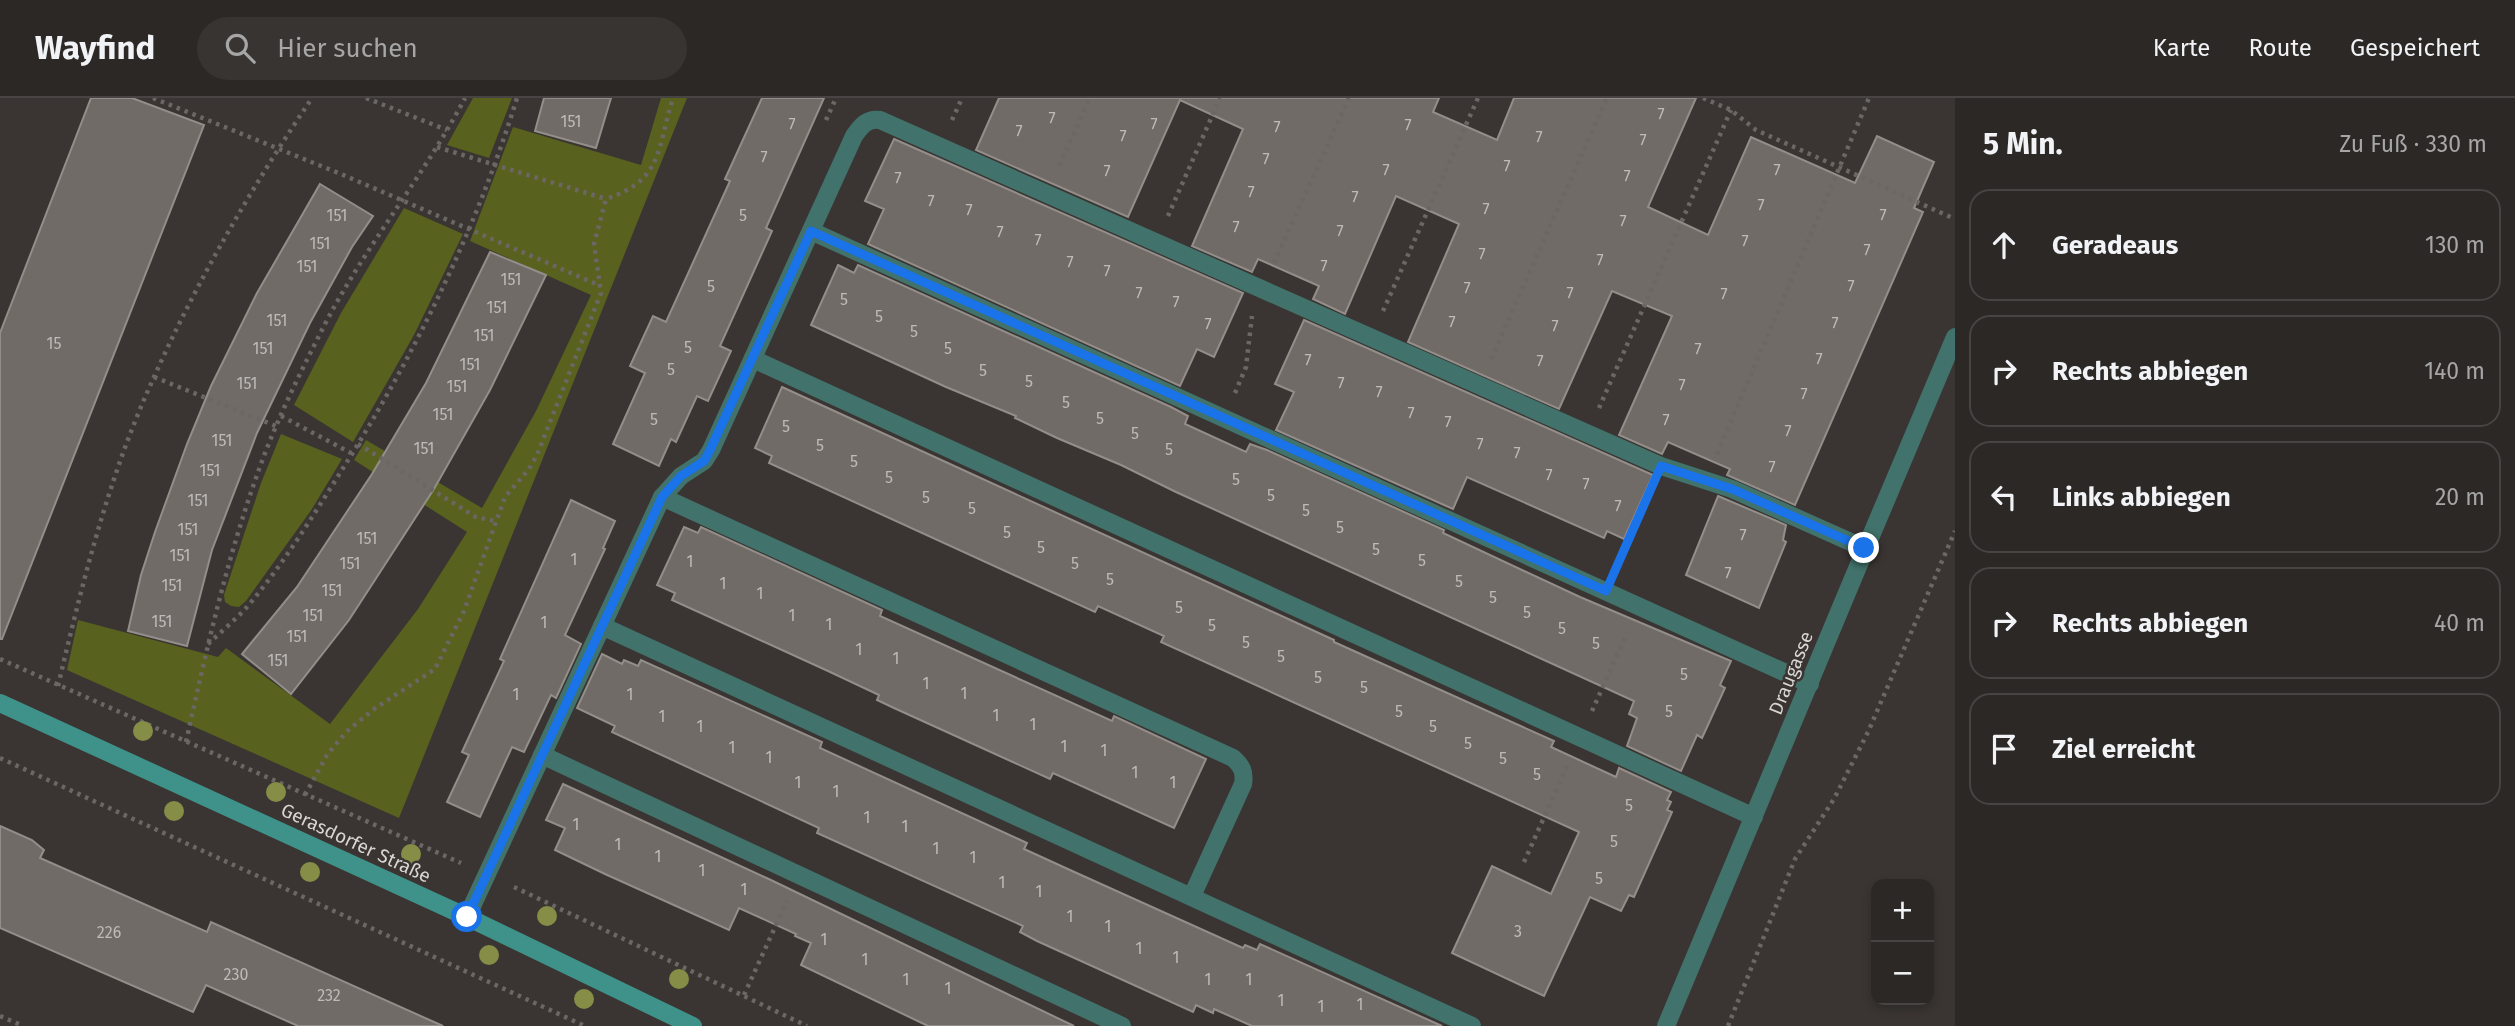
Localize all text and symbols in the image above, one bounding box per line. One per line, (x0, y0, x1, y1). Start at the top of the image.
search box (197, 17, 687, 80)
text: Wayfind (35, 28, 155, 68)
icon: search (221, 29, 259, 67)
text: Hier suchen (277, 33, 418, 64)
text: Karte (2153, 34, 2210, 62)
text: Route (2248, 34, 2312, 62)
text: Gespeichert (2350, 34, 2480, 62)
house number: 7 (1657, 105, 1665, 124)
house number: 7 (1048, 109, 1056, 128)
house number: 151 (560, 112, 582, 131)
house number: 7 (788, 115, 796, 134)
house number: 7 (1150, 115, 1158, 134)
house number: 7 (1404, 116, 1412, 135)
house number: 7 (1273, 118, 1281, 137)
house number: 7 (1015, 122, 1023, 141)
text: 5 Min. (1983, 126, 2063, 162)
house number: 7 (1119, 127, 1127, 146)
house number: 7 (1535, 128, 1543, 147)
text: Zu Fuß · 330 m (2339, 130, 2487, 158)
house number: 7 (1639, 131, 1647, 150)
house number: 7 (760, 148, 768, 167)
house number: 7 (1262, 150, 1270, 169)
house number: 7 (1503, 157, 1511, 176)
house number: 7 (1382, 161, 1390, 180)
house number: 7 (1773, 161, 1781, 180)
house number: 7 (1103, 162, 1111, 181)
house number: 7 (1623, 167, 1631, 186)
house number: 7 (894, 169, 902, 188)
house number: 7 (1247, 183, 1255, 202)
house number: 7 (1351, 188, 1359, 207)
house number: 7 (927, 192, 935, 211)
house number: 7 (1757, 196, 1765, 215)
house number: 7 (1482, 200, 1490, 219)
house number: 7 (965, 201, 973, 220)
house number: 151 (326, 206, 348, 225)
house number: 5 (739, 206, 747, 225)
house number: 7 (1879, 206, 1887, 225)
house number: 7 (1619, 212, 1627, 231)
house number: 7 (1232, 218, 1240, 237)
house number: 7 (1336, 222, 1344, 241)
house number: 7 (996, 223, 1004, 242)
icon: ahead (1985, 226, 2023, 264)
text: Geradeaus (2052, 230, 2178, 261)
house number: 7 (1034, 231, 1042, 250)
text: 130 m (2425, 231, 2485, 259)
house number: 7 (1741, 232, 1749, 251)
house number: 151 (309, 234, 331, 253)
house number: 7 (1863, 241, 1871, 260)
house number: 7 (1478, 245, 1486, 264)
house number: 7 (1596, 251, 1604, 270)
house number: 7 (1066, 253, 1074, 272)
house number: 151 (296, 257, 318, 276)
house number: 7 (1320, 257, 1328, 276)
house number: 7 (1103, 262, 1111, 281)
house number: 151 (500, 270, 522, 289)
house number: 5 (707, 277, 715, 296)
house number: 7 (1847, 277, 1855, 296)
house number: 7 (1463, 279, 1471, 298)
house number: 7 (1135, 284, 1143, 303)
house number: 7 (1566, 284, 1574, 303)
house number: 7 (1720, 285, 1728, 304)
house number: 5 (840, 290, 848, 309)
house number: 7 (1172, 293, 1180, 312)
house number: 151 (486, 298, 508, 317)
house number: 5 (875, 307, 883, 326)
house number: 151 (266, 311, 288, 330)
house number: 7 (1448, 313, 1456, 332)
house number: 7 (1831, 314, 1839, 333)
house number: 7 (1204, 315, 1212, 334)
house number: 7 (1551, 317, 1559, 336)
house number: 5 (910, 322, 918, 341)
house number: 151 (473, 326, 495, 345)
house number: 15 (47, 334, 61, 353)
house number: 5 (684, 338, 692, 357)
house number: 151 (252, 339, 274, 358)
house number: 5 (944, 339, 952, 358)
house number: 7 (1694, 340, 1702, 359)
house number: 7 (1815, 350, 1823, 369)
house number: 7 (1304, 351, 1312, 370)
house number: 7 (1536, 352, 1544, 371)
icon: right (1985, 352, 2023, 390)
house number: 151 (459, 355, 481, 374)
text: Rechts abbiegen (2052, 356, 2248, 387)
text: 140 m (2424, 357, 2485, 385)
house number: 5 (667, 360, 675, 379)
house number: 5 (979, 361, 987, 380)
house number: 5 (1025, 372, 1033, 391)
house number: 151 (236, 374, 258, 393)
house number: 7 (1337, 374, 1345, 393)
house number: 7 (1678, 376, 1686, 395)
house number: 151 (446, 377, 468, 396)
house number: 7 (1375, 383, 1383, 402)
house number: 7 (1800, 385, 1808, 404)
house number: 5 (1062, 393, 1070, 412)
house number: 7 (1407, 404, 1415, 423)
house number: 151 (432, 405, 454, 424)
house number: 5 (1096, 409, 1104, 428)
house number: 5 (650, 410, 658, 429)
house number: 7 (1662, 411, 1670, 430)
house number: 7 (1444, 413, 1452, 432)
house number: 5 (782, 417, 790, 436)
house number: 7 (1784, 422, 1792, 441)
house number: 5 (1131, 424, 1139, 443)
house number: 151 (211, 431, 233, 450)
house number: 7 (1476, 435, 1484, 454)
house number: 5 (816, 436, 824, 455)
house number: 151 (413, 439, 435, 458)
house number: 5 (1165, 440, 1173, 459)
house number: 7 (1513, 444, 1521, 463)
house number: 5 (850, 452, 858, 471)
house number: 7 (1768, 458, 1776, 477)
house number: 151 (199, 461, 221, 480)
house number: 7 (1545, 466, 1553, 485)
house number: 5 (885, 468, 893, 487)
house number: 5 (1232, 470, 1240, 489)
house number: 7 (1582, 475, 1590, 494)
icon: left (1985, 478, 2023, 516)
text: Links abbiegen (2052, 482, 2231, 513)
text: 20 m (2435, 483, 2485, 511)
house number: 5 (1267, 486, 1275, 505)
house number: 5 (922, 488, 930, 507)
house number: 151 (187, 491, 209, 510)
house number: 7 (1614, 497, 1622, 516)
house number: 5 (968, 499, 976, 518)
house number: 5 (1302, 501, 1310, 520)
house number: 5 (1336, 518, 1344, 537)
house number: 151 (177, 520, 199, 539)
house number: 5 (1003, 523, 1011, 542)
house number: 7 (1739, 526, 1747, 545)
house number: 151 (356, 529, 378, 548)
route end (1848, 532, 1879, 563)
house number: 5 (1037, 538, 1045, 557)
house number: 5 (1372, 540, 1380, 559)
house number: 151 (169, 546, 191, 565)
house number: 1 (571, 550, 577, 569)
house number: 5 (1418, 551, 1426, 570)
house number: 1 (687, 552, 693, 571)
house number: 151 (339, 554, 361, 573)
house number: 5 (1071, 554, 1079, 573)
house number: 7 (1724, 564, 1732, 583)
house number: 5 (1106, 570, 1114, 589)
house number: 5 (1455, 572, 1463, 591)
house number: 1 (720, 574, 726, 593)
house number: 151 (161, 576, 183, 595)
house number: 151 (321, 581, 343, 600)
house number: 1 (757, 584, 763, 603)
house number: 5 (1489, 588, 1497, 607)
house number: 5 (1175, 598, 1183, 617)
house number: 5 (1523, 603, 1531, 622)
icon: right (1985, 604, 2023, 642)
house number: 151 (302, 606, 324, 625)
house number: 1 (789, 606, 795, 625)
text: Rechts abbiegen (2052, 608, 2248, 639)
text: 40 m (2434, 609, 2485, 637)
house number: 151 (151, 612, 173, 631)
house number: 1 (541, 613, 547, 632)
house number: 1 (826, 615, 832, 634)
house number: 5 (1208, 616, 1216, 635)
house number: 5 (1558, 619, 1566, 638)
house number: 151 (286, 627, 308, 646)
street label: Draugasse (1764, 628, 1818, 718)
house number: 5 (1242, 633, 1250, 652)
house number: 5 (1592, 634, 1600, 653)
house number: 1 (856, 640, 862, 659)
house number: 5 (1277, 647, 1285, 666)
house number: 1 (893, 649, 899, 668)
house number: 151 (267, 651, 289, 670)
house number: 5 (1680, 665, 1688, 684)
house number: 5 (1314, 668, 1322, 687)
house number: 1 (923, 674, 929, 693)
house number: 5 (1360, 678, 1368, 697)
house number: 1 (961, 684, 967, 703)
house number: 1 (513, 685, 519, 704)
house number: 1 (627, 685, 633, 704)
house number: 5 (1395, 702, 1403, 721)
house number: 5 (1665, 702, 1673, 721)
house number: 1 (993, 706, 999, 725)
house number: 1 (659, 707, 665, 726)
house number: 1 (1030, 715, 1036, 734)
house number: 1 (697, 717, 703, 736)
house number: 5 (1429, 717, 1437, 736)
icon: arrive (1985, 730, 2023, 768)
house number: 5 (1464, 734, 1472, 753)
text: Ziel erreicht (2052, 734, 2195, 765)
house number: 1 (1061, 737, 1067, 756)
house number: 1 (729, 738, 735, 757)
house number: 1 (1101, 741, 1107, 760)
house number: 1 (766, 748, 772, 767)
house number: 5 (1499, 749, 1507, 768)
house number: 1 (1132, 763, 1138, 782)
house number: 5 (1533, 765, 1541, 784)
house number: 1 (795, 773, 801, 792)
house number: 1 (1170, 773, 1176, 792)
house number: 1 (833, 782, 839, 801)
house number: 5 (1625, 796, 1633, 815)
street label: Gerasdorfer Straße (277, 798, 435, 888)
house number: 1 (864, 808, 870, 827)
house number: 1 (573, 815, 579, 834)
house number: 1 (902, 817, 908, 836)
house number: 5 (1610, 832, 1618, 851)
house number: 1 (615, 835, 621, 854)
house number: 1 (933, 839, 939, 858)
house number: 1 (655, 847, 661, 866)
house number: 1 (970, 848, 976, 867)
house number: 1 (699, 861, 705, 880)
house number: 5 (1595, 869, 1603, 888)
house number: 1 (999, 873, 1005, 892)
map controls (1871, 879, 1934, 1005)
button: + (1871, 879, 1934, 942)
house number: 1 (741, 880, 747, 899)
house number: 1 (1036, 882, 1042, 901)
route start (451, 901, 482, 932)
house number: 1 (1067, 907, 1073, 926)
house number: 1 (1105, 917, 1111, 936)
house number: 3 (1514, 922, 1522, 941)
house number: 226 (97, 923, 121, 942)
house number: 1 (821, 930, 827, 949)
house number: 1 (1136, 939, 1142, 958)
button: − (1871, 942, 1934, 1005)
house number: 1 (1173, 948, 1179, 967)
house number: 1 (862, 950, 868, 969)
house number: 230 (224, 965, 248, 984)
house number: 1 (903, 970, 909, 989)
house number: 1 (1205, 970, 1211, 989)
house number: 1 (1246, 970, 1252, 989)
house number: 1 (945, 979, 951, 998)
house number: 232 (317, 986, 341, 1005)
house number: 1 (1278, 991, 1284, 1010)
house number: 1 (1357, 995, 1363, 1014)
house number: 1 (1318, 997, 1324, 1016)

